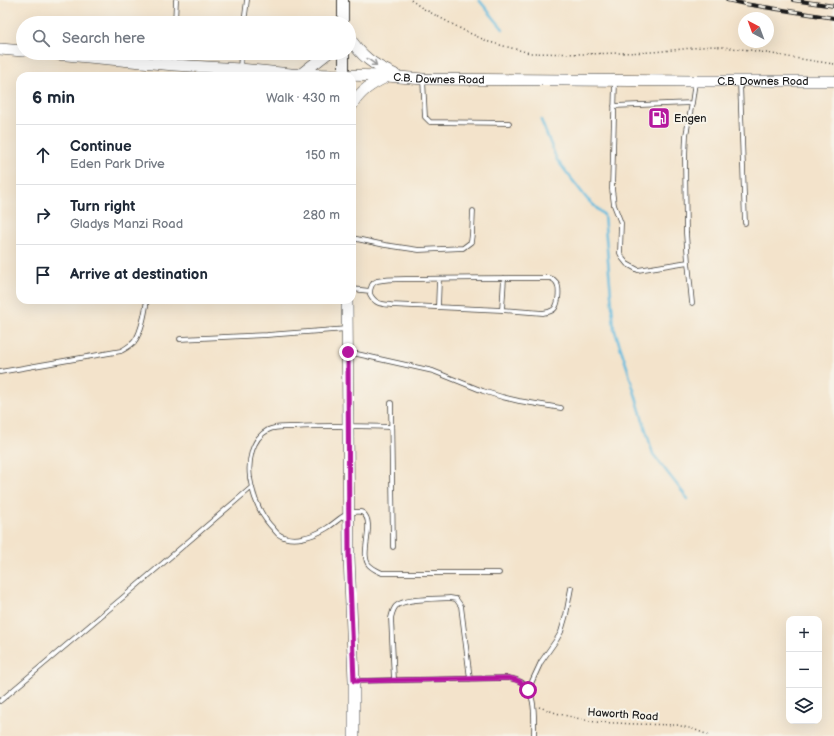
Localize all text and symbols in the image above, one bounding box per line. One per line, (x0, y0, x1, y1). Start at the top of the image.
north arrow (738, 12, 774, 48)
search box (16, 16, 356, 60)
icon: search (30, 27, 52, 49)
text: Search here (62, 29, 145, 48)
one-way arrow (366, 58, 377, 66)
street label: C.B. Downes Road (393, 71, 485, 86)
street label: C.B. Downes Road (717, 75, 809, 88)
text: 6 min (32, 88, 75, 108)
text: Walk · 430 m (266, 90, 340, 106)
fuel station icon: Engen (646, 105, 672, 131)
place label: Engen (674, 112, 707, 125)
text: Continue (70, 137, 132, 156)
icon: ahead (32, 144, 54, 166)
text: 150 m (306, 147, 340, 163)
text: Eden Park Drive (70, 156, 165, 172)
text: Turn right (70, 197, 135, 216)
icon: right (32, 204, 54, 226)
text: 280 m (303, 207, 340, 223)
text: Gladys Manzi Road (70, 216, 183, 232)
icon: arrive (32, 264, 54, 286)
text: Arrive at destination (70, 265, 208, 284)
route end (339, 343, 357, 361)
map controls (786, 616, 822, 724)
button: + (786, 616, 822, 652)
button: − (786, 652, 822, 688)
route start (519, 681, 537, 699)
button: layers (786, 688, 822, 724)
street label: Haworth Road (587, 706, 659, 723)

